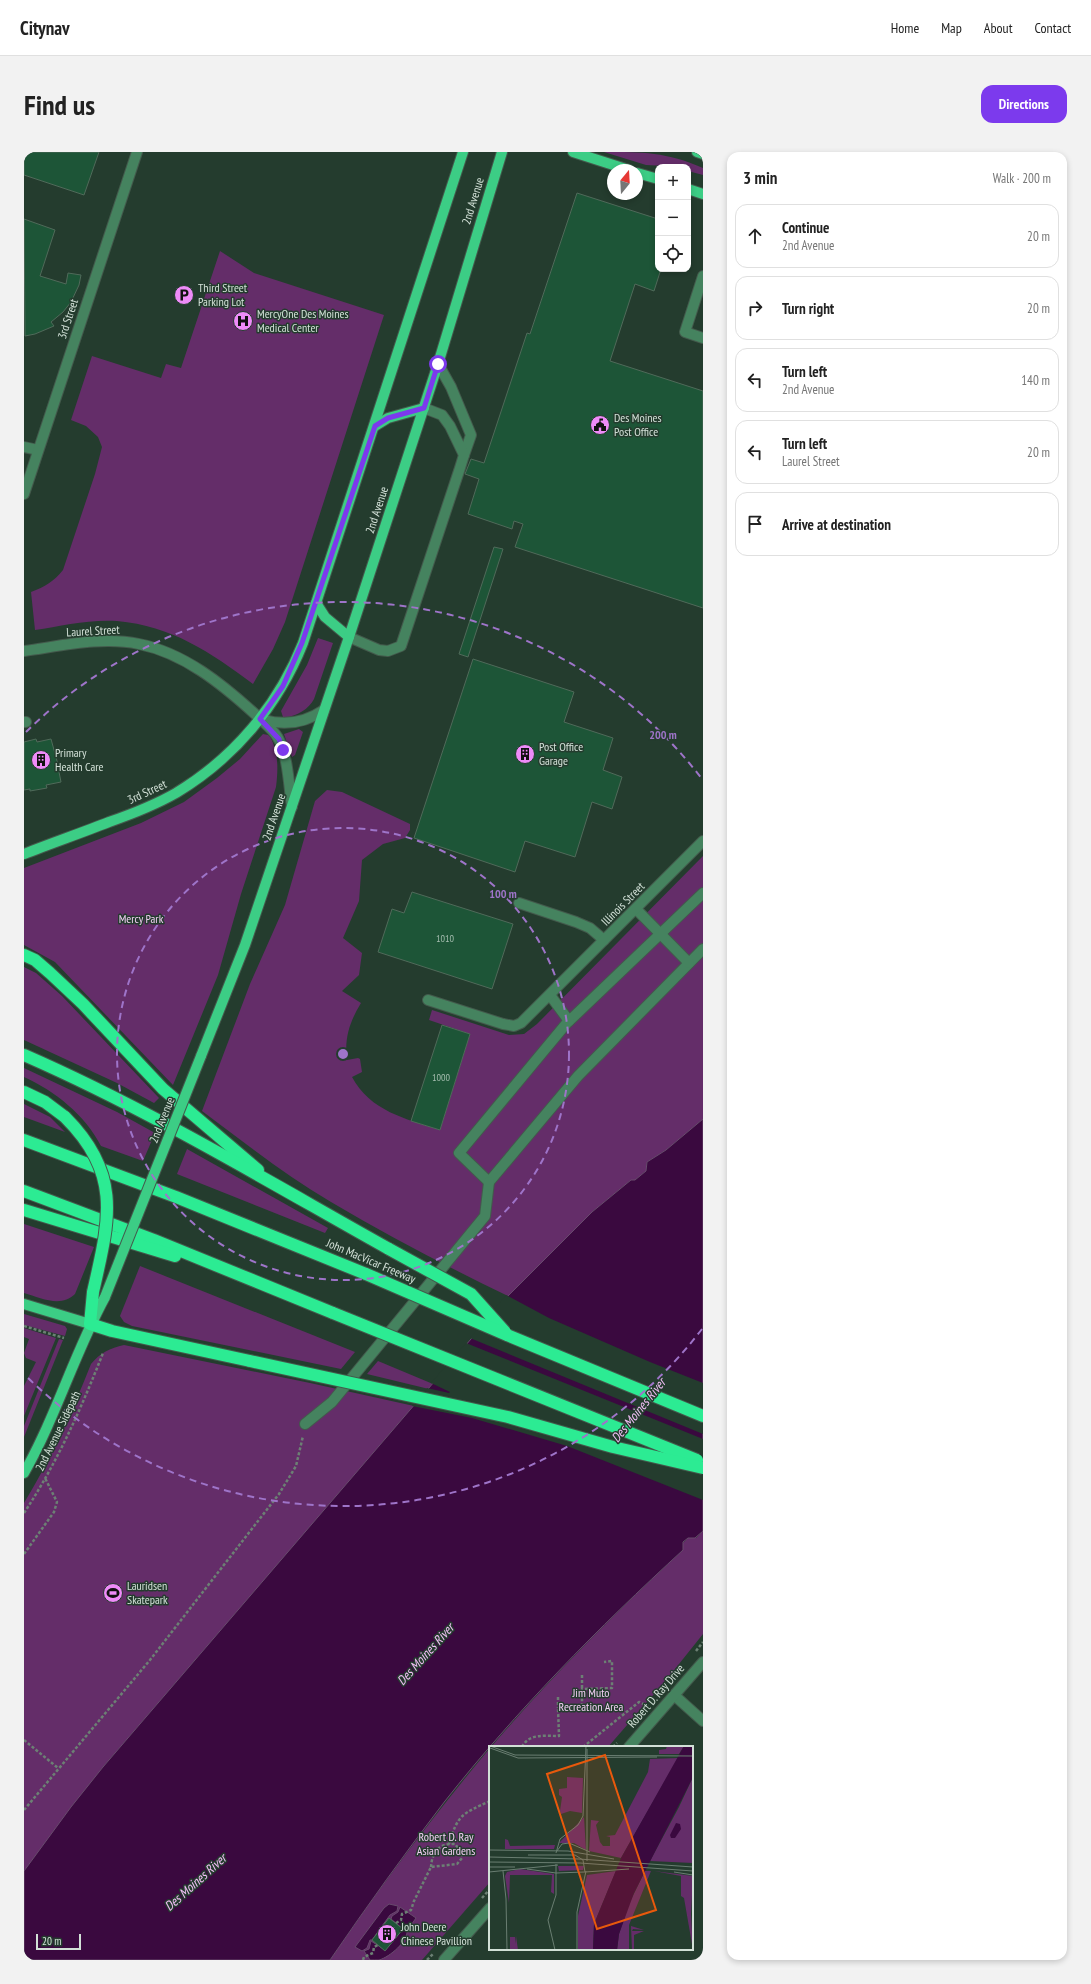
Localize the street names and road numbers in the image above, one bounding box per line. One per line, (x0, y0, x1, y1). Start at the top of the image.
street label: 2nd Avenue (458, 175, 487, 226)
street label: 3rd Street (54, 296, 81, 341)
street label: 2nd Avenue (362, 484, 391, 535)
street label: Laurel Street (66, 622, 121, 639)
street label: 3rd Street (125, 776, 169, 807)
street label: 2nd Avenue (259, 791, 289, 842)
street label: Illinois Street (598, 878, 648, 929)
street label: 2nd Avenue (146, 1095, 178, 1145)
street label: John MacVicar Freeway (323, 1235, 418, 1286)
street label: 2nd Avenue Sidepath (32, 1388, 83, 1473)
street label: Robert D. Ray Drive (624, 1661, 687, 1730)

